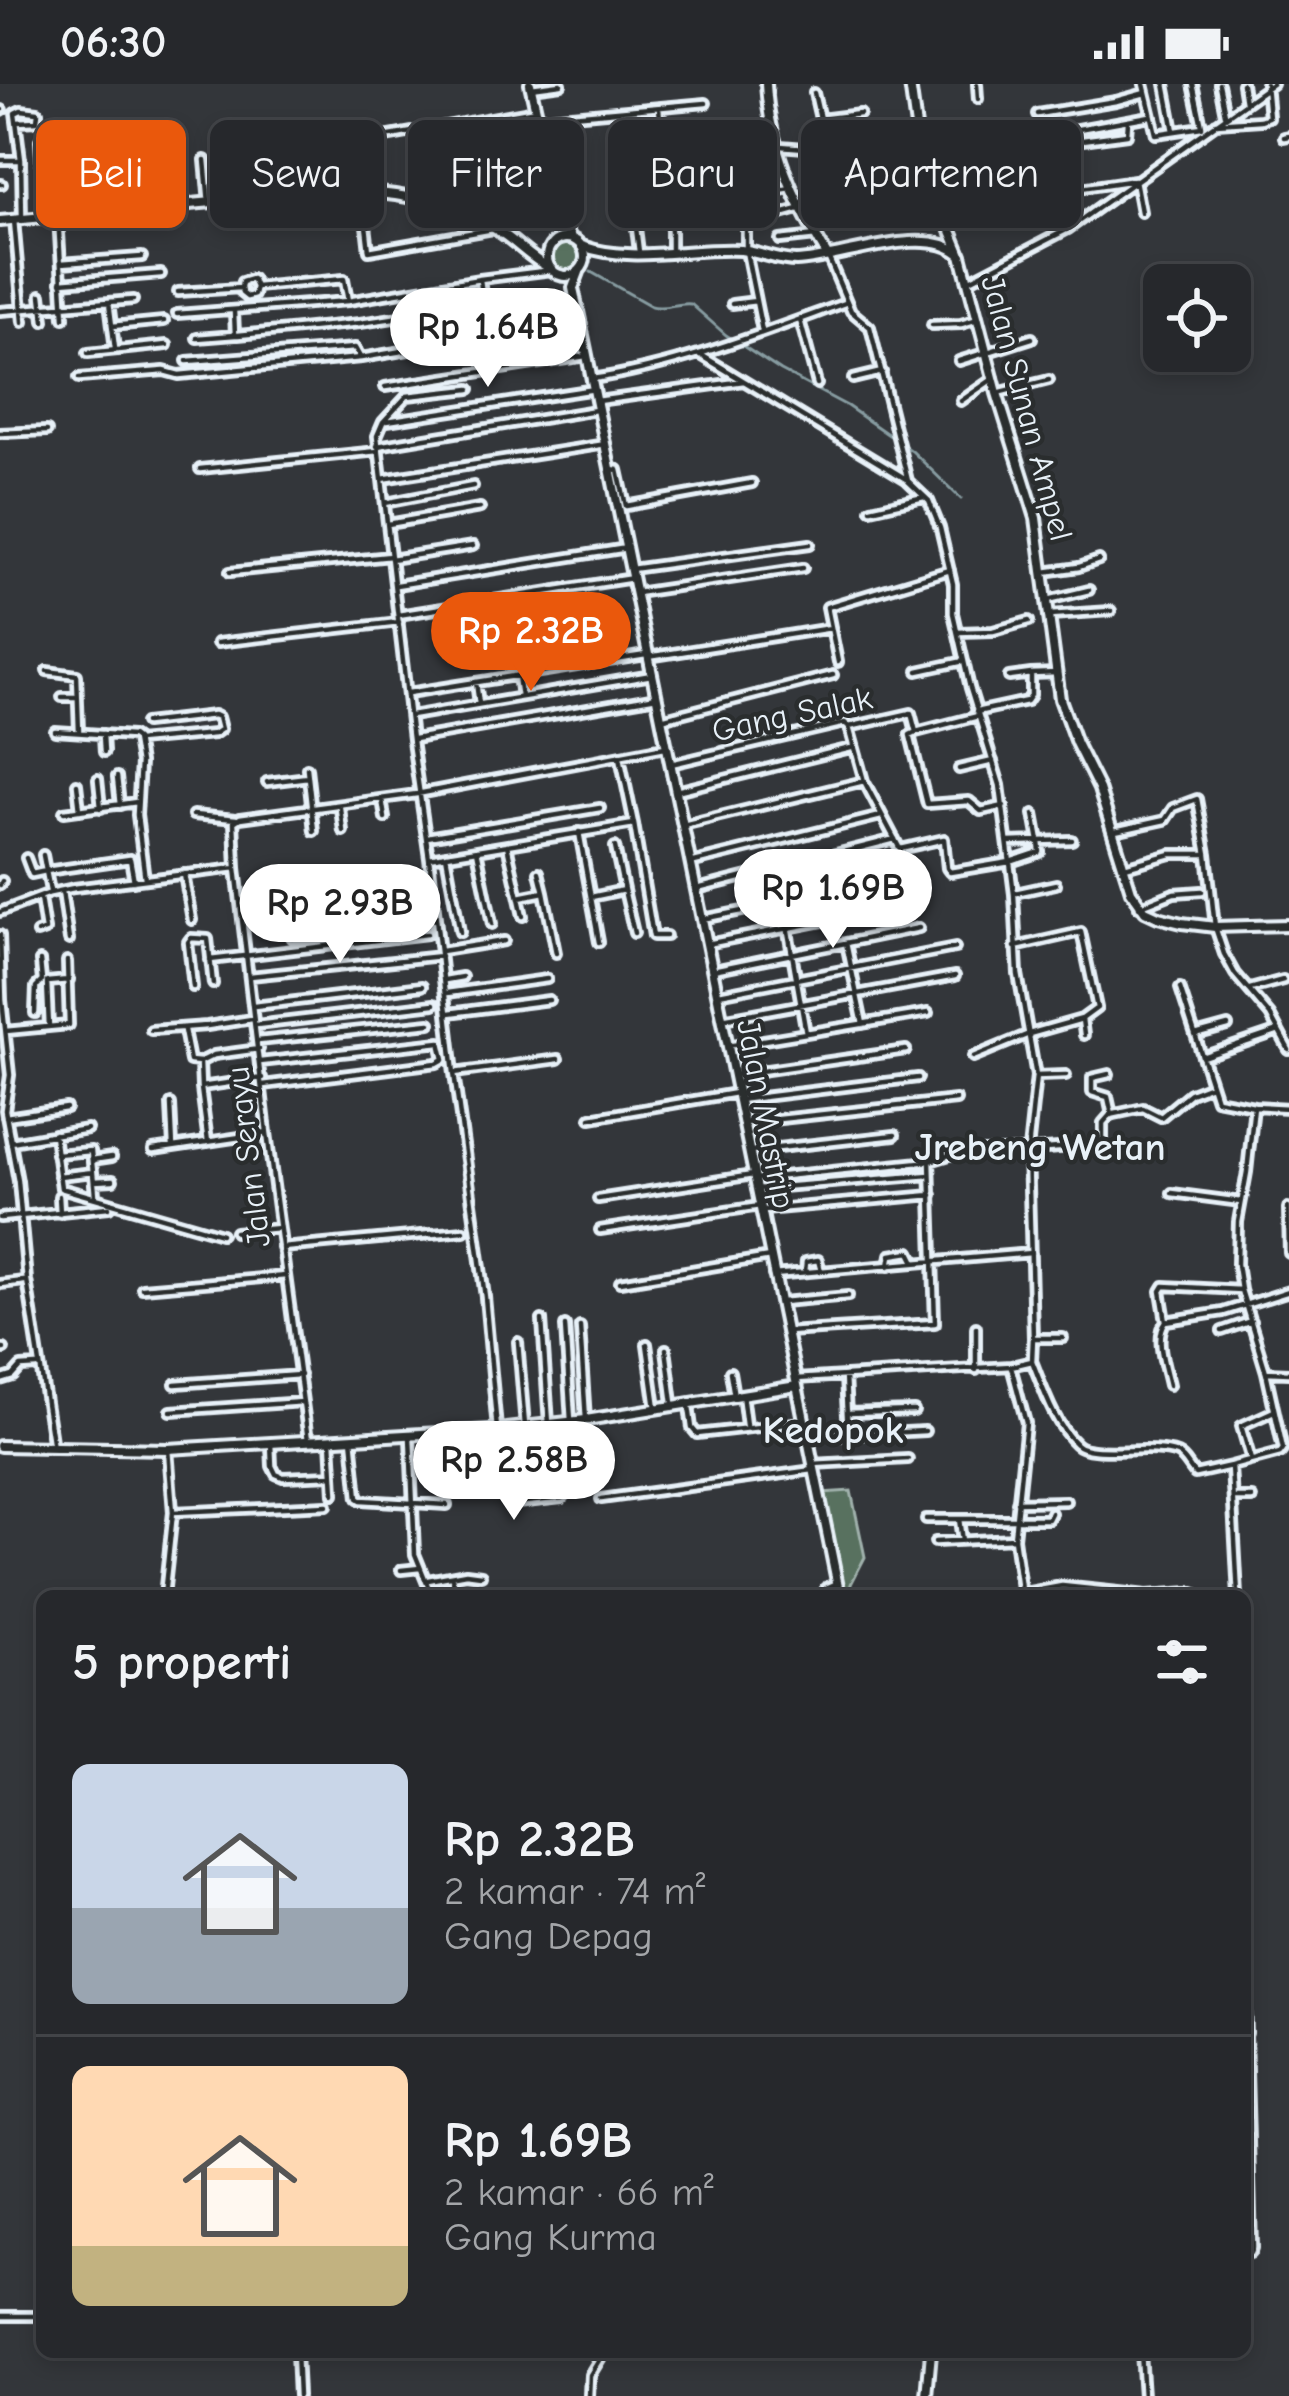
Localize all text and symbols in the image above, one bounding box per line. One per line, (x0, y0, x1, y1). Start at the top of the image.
text: 06:30 (60, 16, 167, 68)
chip: Beli (36, 120, 186, 228)
chip: Sewa (210, 120, 384, 228)
chip: Filter (408, 120, 584, 228)
chip: Baru (608, 120, 777, 228)
chip: Apartemen (801, 120, 1081, 228)
map controls (1143, 264, 1251, 372)
button: locate (1143, 264, 1251, 372)
street label: Jalan Sunan Ampel (973, 271, 1081, 545)
pin: Rp 1.64B (364, 288, 612, 390)
text: Rp 1.64B (417, 304, 559, 349)
pin: Rp 2.32B (407, 592, 655, 694)
text: Rp 2.32B (458, 608, 604, 653)
street label: Gang Salak (708, 678, 876, 750)
pin: Rp 1.69B (709, 849, 957, 951)
pin: Rp 2.93B (216, 864, 464, 966)
text: Rp 1.69B (761, 865, 905, 910)
text: Rp 2.93B (267, 880, 413, 925)
street label: Jalan Mastrip (729, 1016, 803, 1212)
street label: Jalan Serayu (218, 1065, 278, 1249)
district label: Jrebeng Wetan (914, 1125, 1166, 1170)
district label: Kedopok (762, 1408, 904, 1453)
pin: Rp 2.58B (390, 1421, 638, 1523)
text: Rp 2.58B (440, 1437, 588, 1482)
icon: filters (1149, 1629, 1215, 1695)
text: 5 properti (72, 1633, 291, 1692)
text: Rp 2.32B (444, 1810, 635, 1869)
icon: home (168, 1812, 312, 1956)
text: 2 kamar · 74 m² (444, 1869, 706, 1914)
text: Gang Depag (444, 1914, 653, 1959)
text: Rp 1.69B (444, 2111, 632, 2170)
icon: home (168, 2114, 312, 2258)
text: 2 kamar · 66 m² (444, 2170, 714, 2215)
text: Gang Kurma (444, 2215, 657, 2260)

